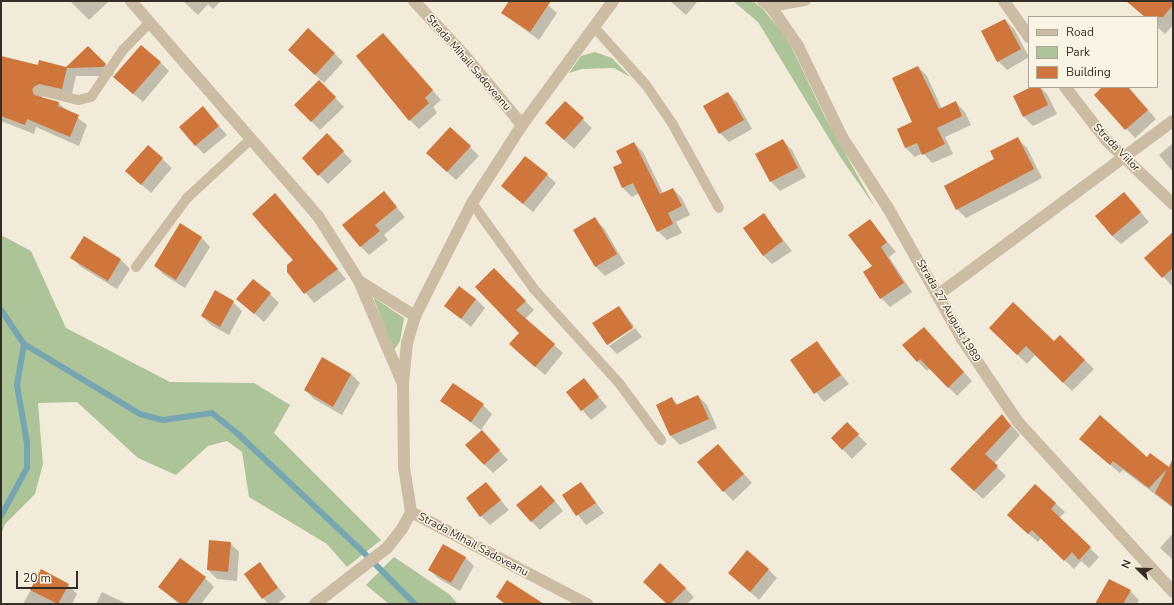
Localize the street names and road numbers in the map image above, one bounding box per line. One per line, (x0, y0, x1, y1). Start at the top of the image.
street label: Strada Mihail Sadoveanu (423, 12, 513, 114)
street label: Strada Viilor (1090, 121, 1142, 175)
street label: Strada 27 August 1989 (913, 257, 983, 365)
street label: Strada Mihail Sadoveanu (416, 510, 530, 580)

